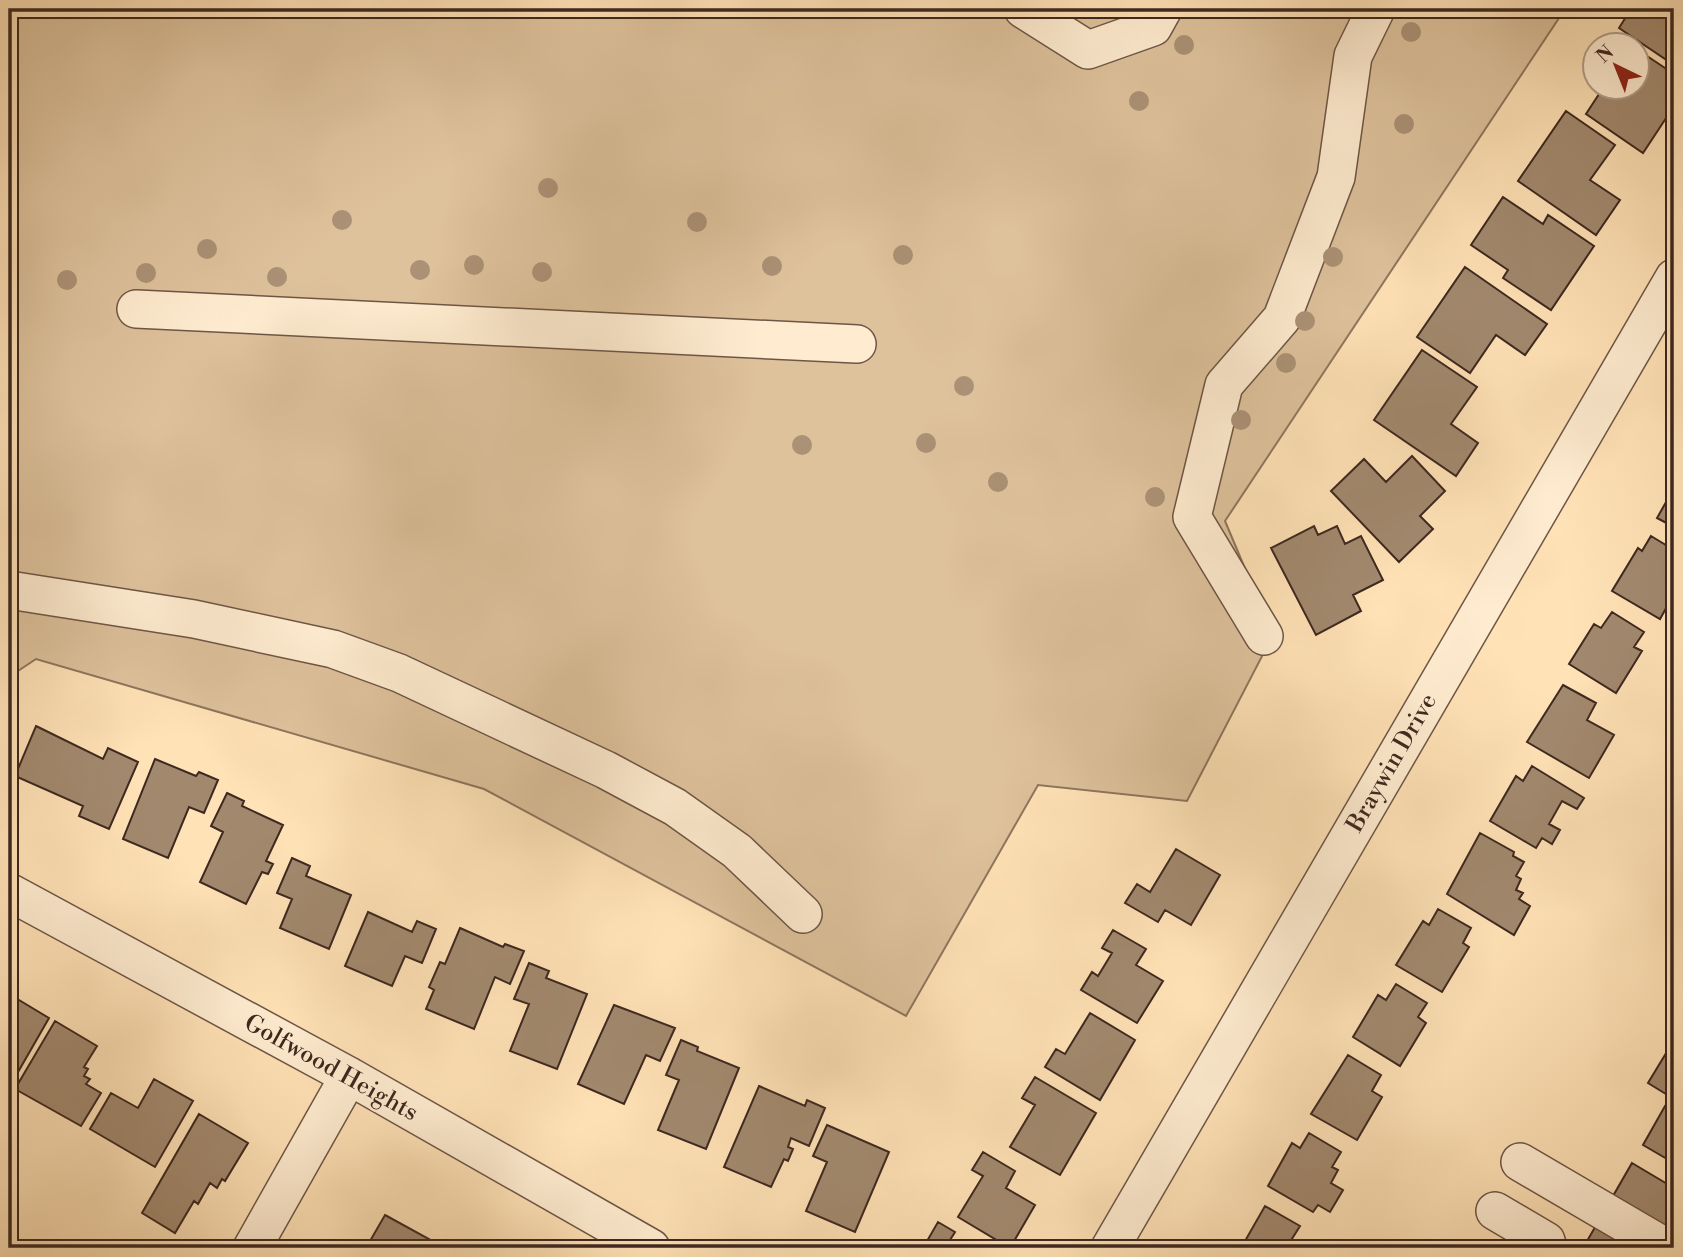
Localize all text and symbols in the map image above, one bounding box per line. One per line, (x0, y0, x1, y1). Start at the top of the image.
north arrow (1582, 32, 1652, 102)
text: N (1591, 40, 1619, 68)
street label: Braywin Drive (1340, 688, 1444, 839)
street label: Golfwood Heights (239, 1008, 423, 1128)

